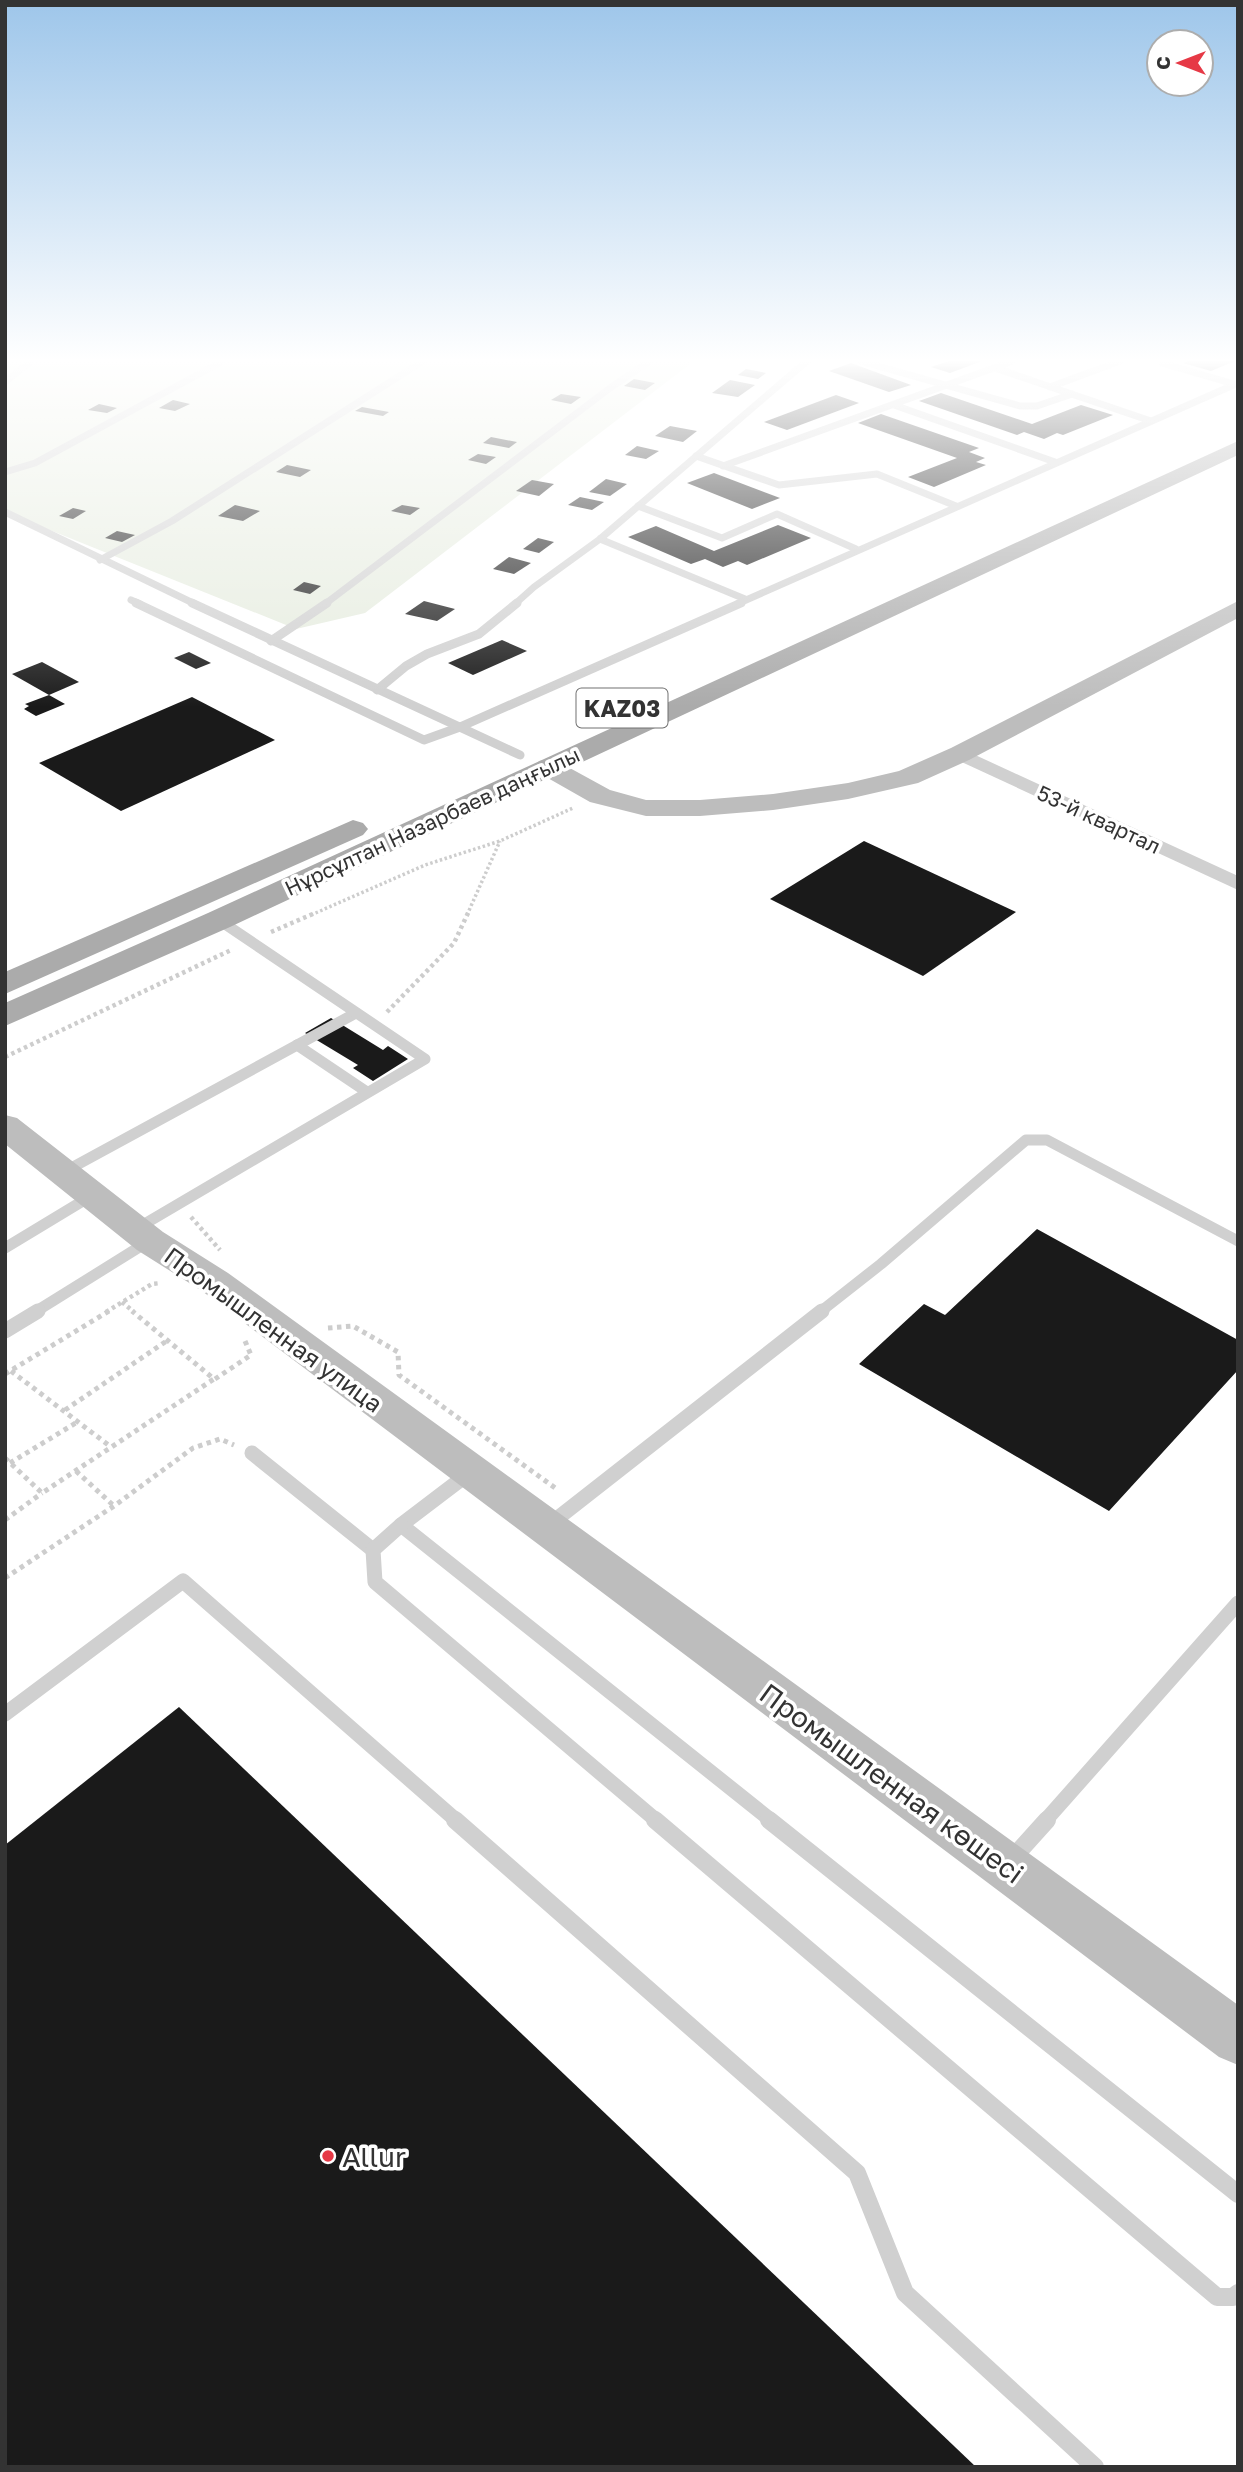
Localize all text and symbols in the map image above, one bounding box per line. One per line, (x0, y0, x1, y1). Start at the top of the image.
north arrow (1145, 28, 1215, 98)
text: С (1151, 56, 1174, 70)
road number: KАZ03 (576, 688, 668, 728)
street label: Нұрсұлтан Назарбаев даңғылы (280, 741, 584, 901)
street label: 53-й квартал (1033, 779, 1165, 859)
street label: Промышленная улица (159, 1240, 389, 1418)
street label: Промышленная көшесі (754, 1676, 1030, 1890)
place label: Allur (342, 2140, 406, 2173)
marker: Allur (320, 2148, 336, 2164)

